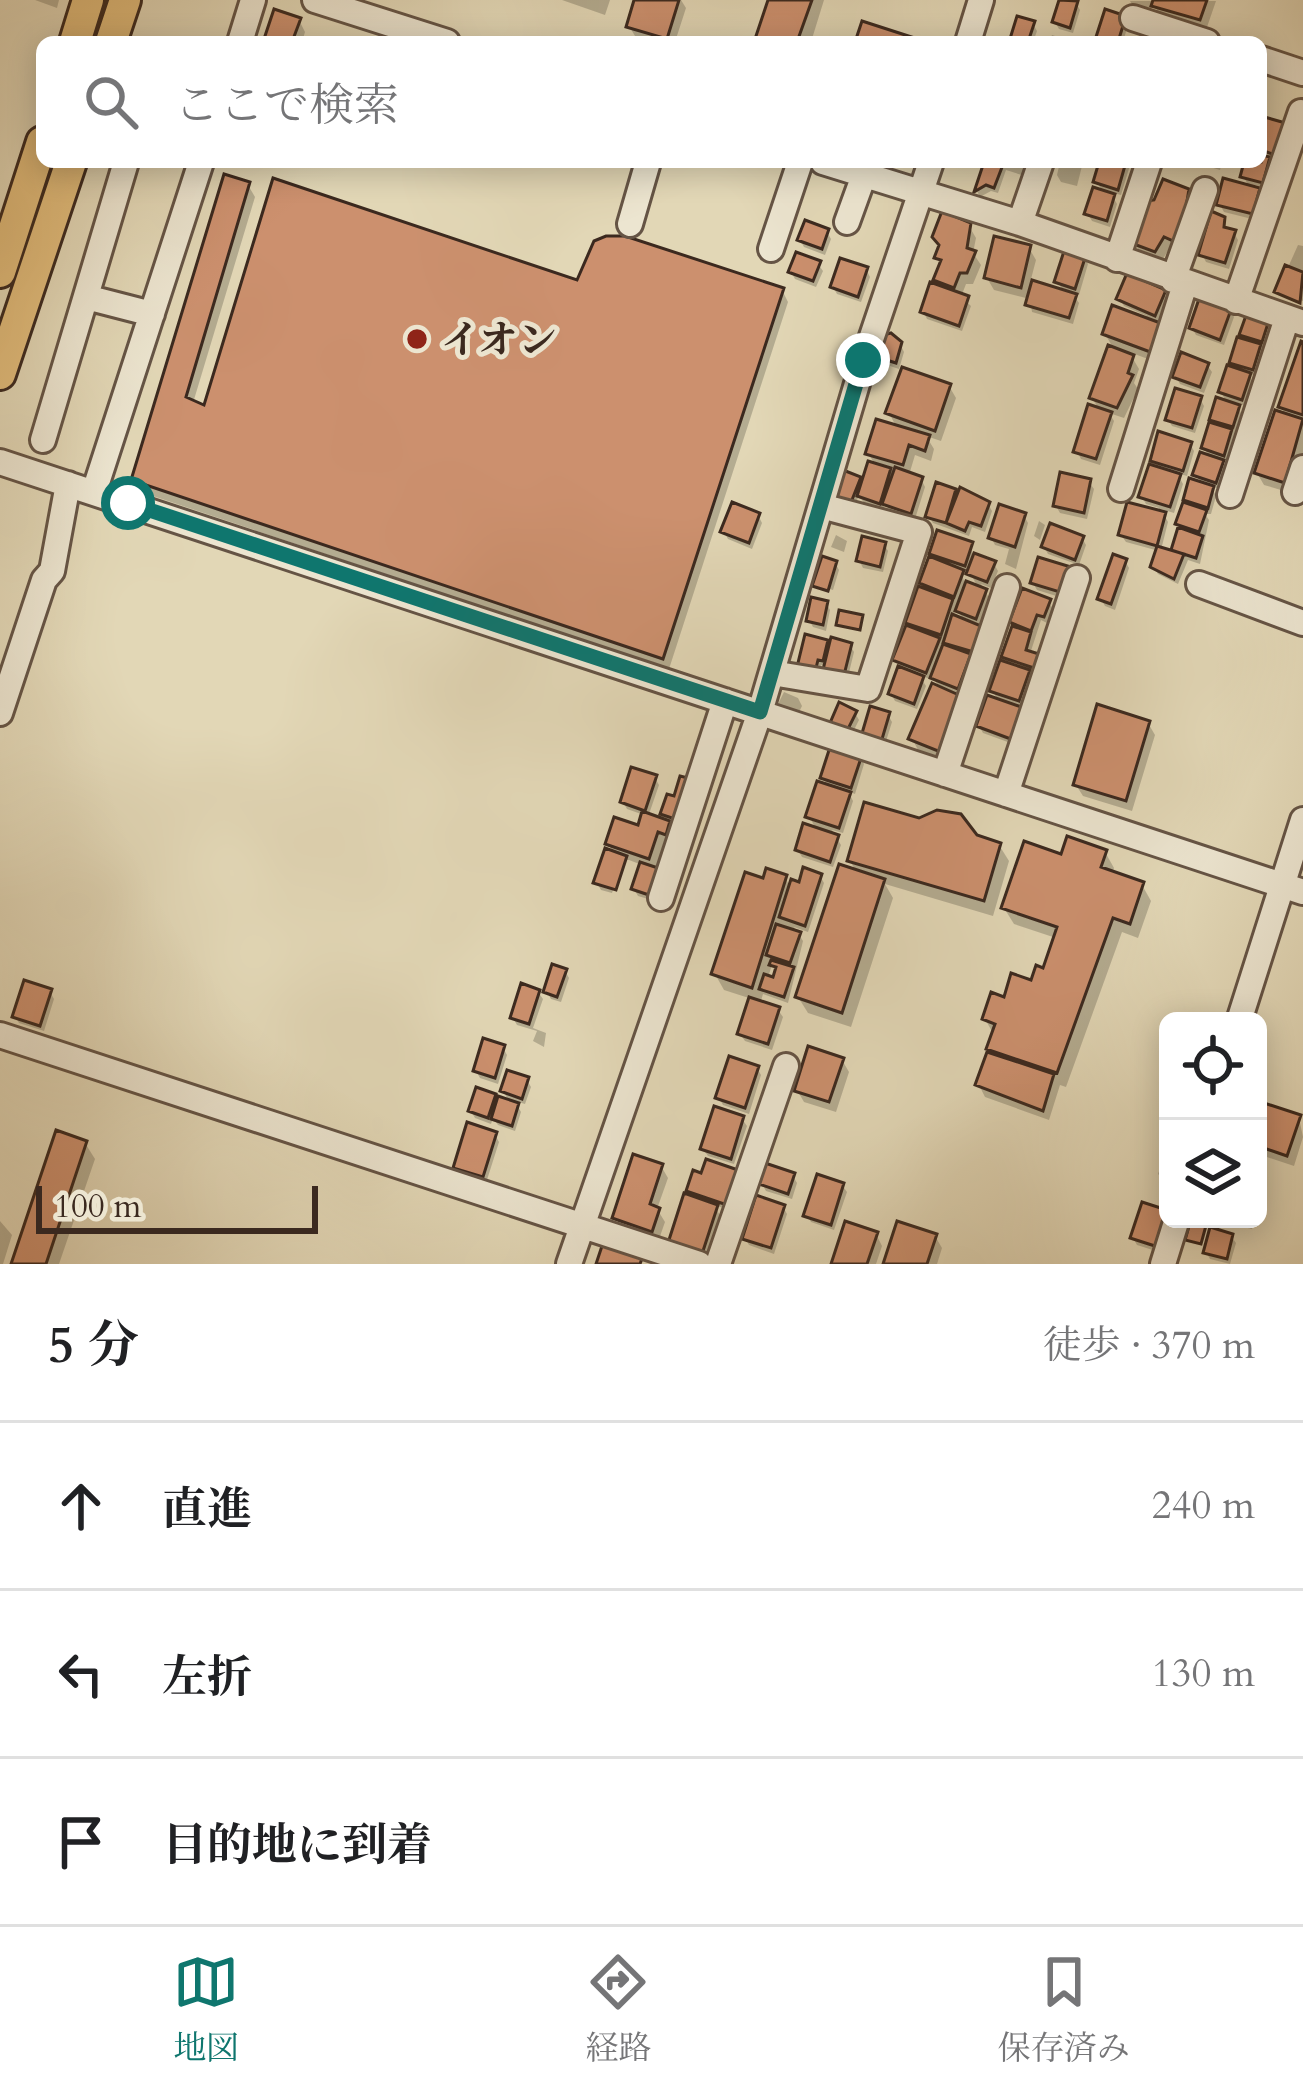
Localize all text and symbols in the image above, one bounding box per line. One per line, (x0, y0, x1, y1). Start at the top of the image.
search box (36, 36, 1267, 168)
icon: search (78, 69, 144, 135)
text: ここで検索 (174, 75, 399, 136)
place label: イオン (441, 314, 557, 367)
marker: イオン (404, 326, 430, 352)
route end (836, 333, 890, 387)
route start (101, 476, 155, 530)
map controls (1159, 1012, 1267, 1228)
button: locate (1159, 1012, 1267, 1120)
button: layers (1159, 1120, 1267, 1228)
scale bar (36, 1180, 318, 1233)
text: 100 m (54, 1184, 141, 1229)
text: 5 分 (48, 1311, 139, 1381)
text: 徒歩 · 370 m (1043, 1319, 1255, 1372)
icon: ahead (48, 1473, 114, 1539)
text: 直進 (162, 1479, 252, 1540)
text: 240 m (1152, 1479, 1255, 1532)
icon: left (48, 1641, 114, 1707)
text: 左折 (162, 1647, 252, 1708)
text: 130 m (1152, 1647, 1255, 1700)
icon: arrive (48, 1809, 114, 1875)
text: 目的地に到着 (162, 1815, 432, 1876)
tab: 地図 (173, 1949, 239, 2071)
tab: 経路 (585, 1949, 651, 2071)
tab: 保存済み (998, 1949, 1130, 2071)

